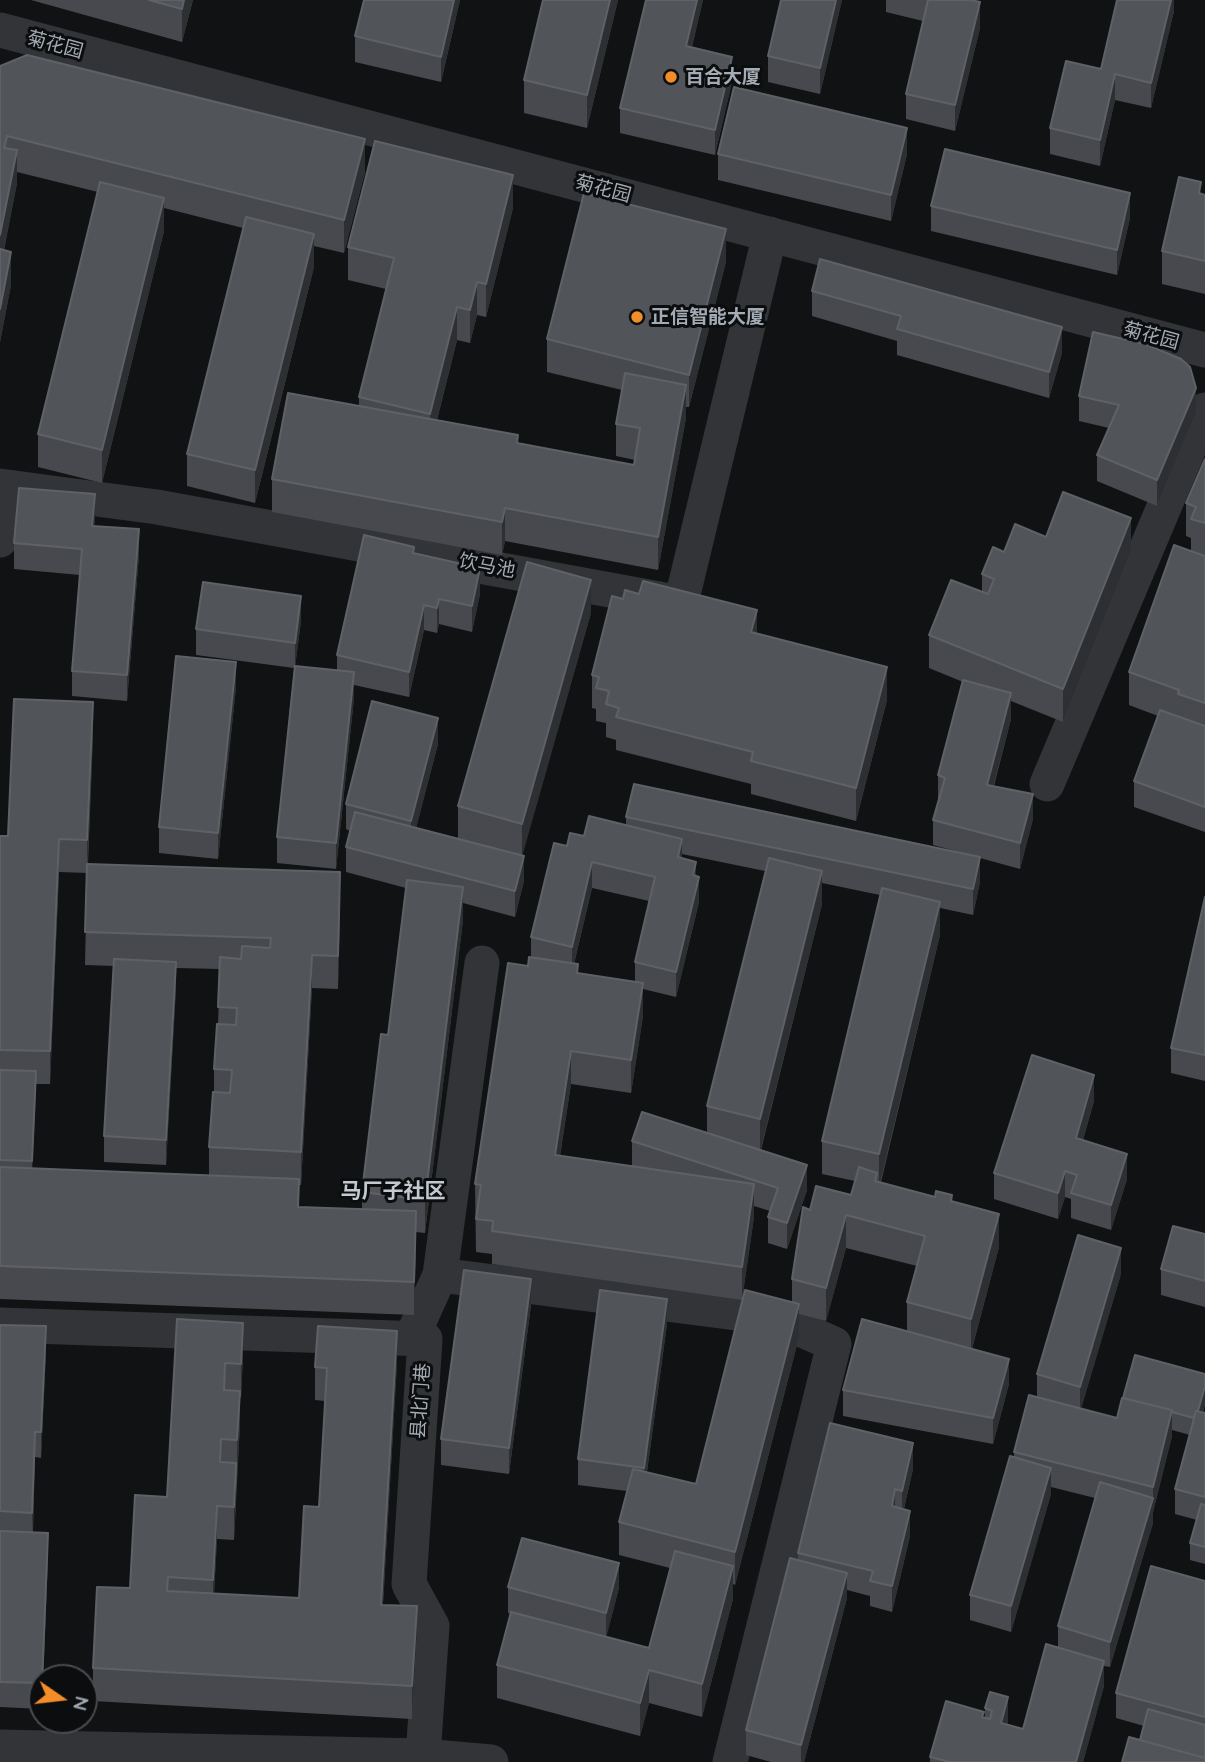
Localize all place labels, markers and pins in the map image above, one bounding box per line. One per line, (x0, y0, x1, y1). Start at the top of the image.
place label: 百合大厦 (685, 66, 761, 88)
marker: 百合大厦 (663, 69, 679, 85)
place label: 正信智能大厦 (651, 306, 765, 328)
marker: 正信智能大厦 (629, 309, 645, 325)

